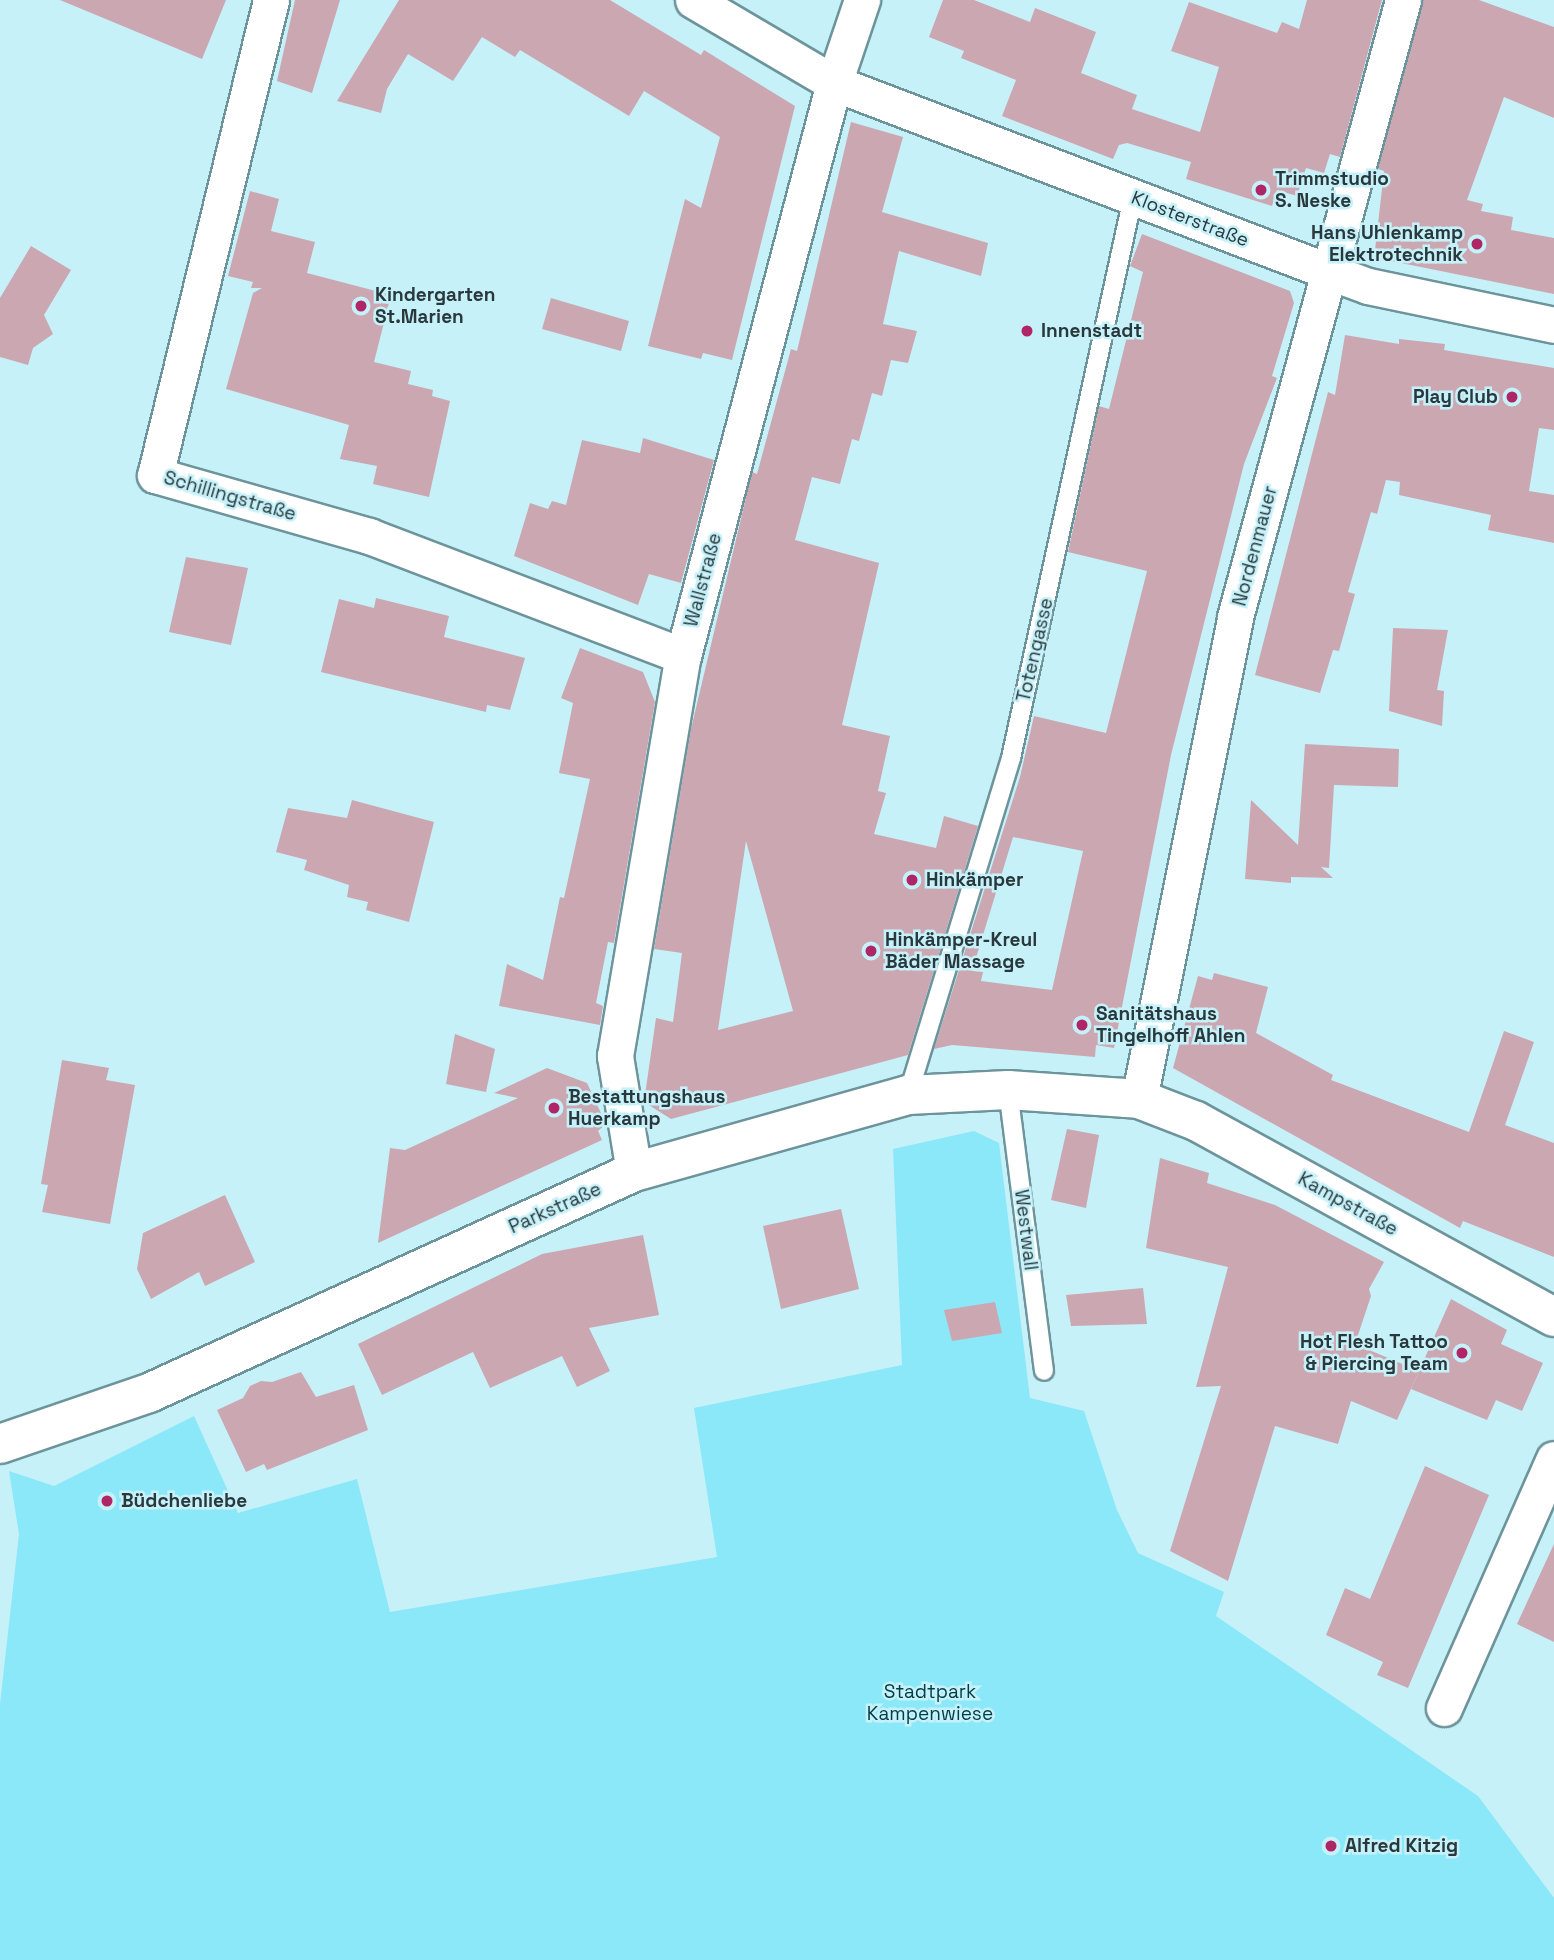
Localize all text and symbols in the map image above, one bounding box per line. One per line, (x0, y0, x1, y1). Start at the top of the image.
place label: Trimmstudio S. Neske (1275, 168, 1389, 212)
marker: Trimmstudio S. Neske (1253, 182, 1269, 198)
street label: Klosterstraße (1128, 186, 1252, 252)
place label: Hans Uhlenkamp Elektrotechnik (1311, 222, 1463, 266)
marker: Hans Uhlenkamp Elektrotechnik (1469, 236, 1485, 252)
place label: Kindergarten St.Marien (375, 284, 496, 328)
marker: Kindergarten St.Marien (353, 298, 369, 314)
place label: Innenstadt (1041, 320, 1142, 342)
marker: Innenstadt (1019, 323, 1035, 339)
place label: Play Club (1413, 386, 1498, 408)
marker: Play Club (1504, 389, 1520, 405)
street label: Schillingstraße (161, 466, 299, 526)
street label: Nordenmauer (1228, 483, 1282, 609)
street label: Wallstraße (680, 531, 726, 629)
street label: Totengasse (1012, 596, 1058, 704)
place label: Hinkämper (926, 869, 1024, 891)
marker: Hinkämper (904, 872, 920, 888)
place label: Hinkämper-Kreul Bäder Massage (885, 929, 1037, 973)
marker: Hinkämper-Kreul Bäder Massage (863, 943, 879, 959)
place label: Sanitätshaus Tingelhoff Ahlen (1096, 1003, 1246, 1047)
marker: Sanitätshaus Tingelhoff Ahlen (1074, 1017, 1090, 1033)
place label: Bestattungshaus Huerkamp (568, 1086, 725, 1130)
marker: Bestattungshaus Huerkamp (546, 1100, 562, 1116)
street label: Kampstraße (1294, 1167, 1402, 1241)
street label: Parkstraße (505, 1178, 605, 1238)
street label: Westwall (1010, 1188, 1042, 1272)
place label: Hot Flesh Tattoo & Piercing Team (1299, 1331, 1448, 1375)
marker: Hot Flesh Tattoo & Piercing Team (1454, 1345, 1470, 1361)
place label: Büdchenliebe (121, 1490, 247, 1512)
marker: Büdchenliebe (99, 1493, 115, 1509)
park label: Stadtpark Kampenwiese (867, 1681, 993, 1725)
place label: Alfred Kitzig (1345, 1835, 1458, 1857)
marker: Alfred Kitzig (1323, 1838, 1339, 1854)

